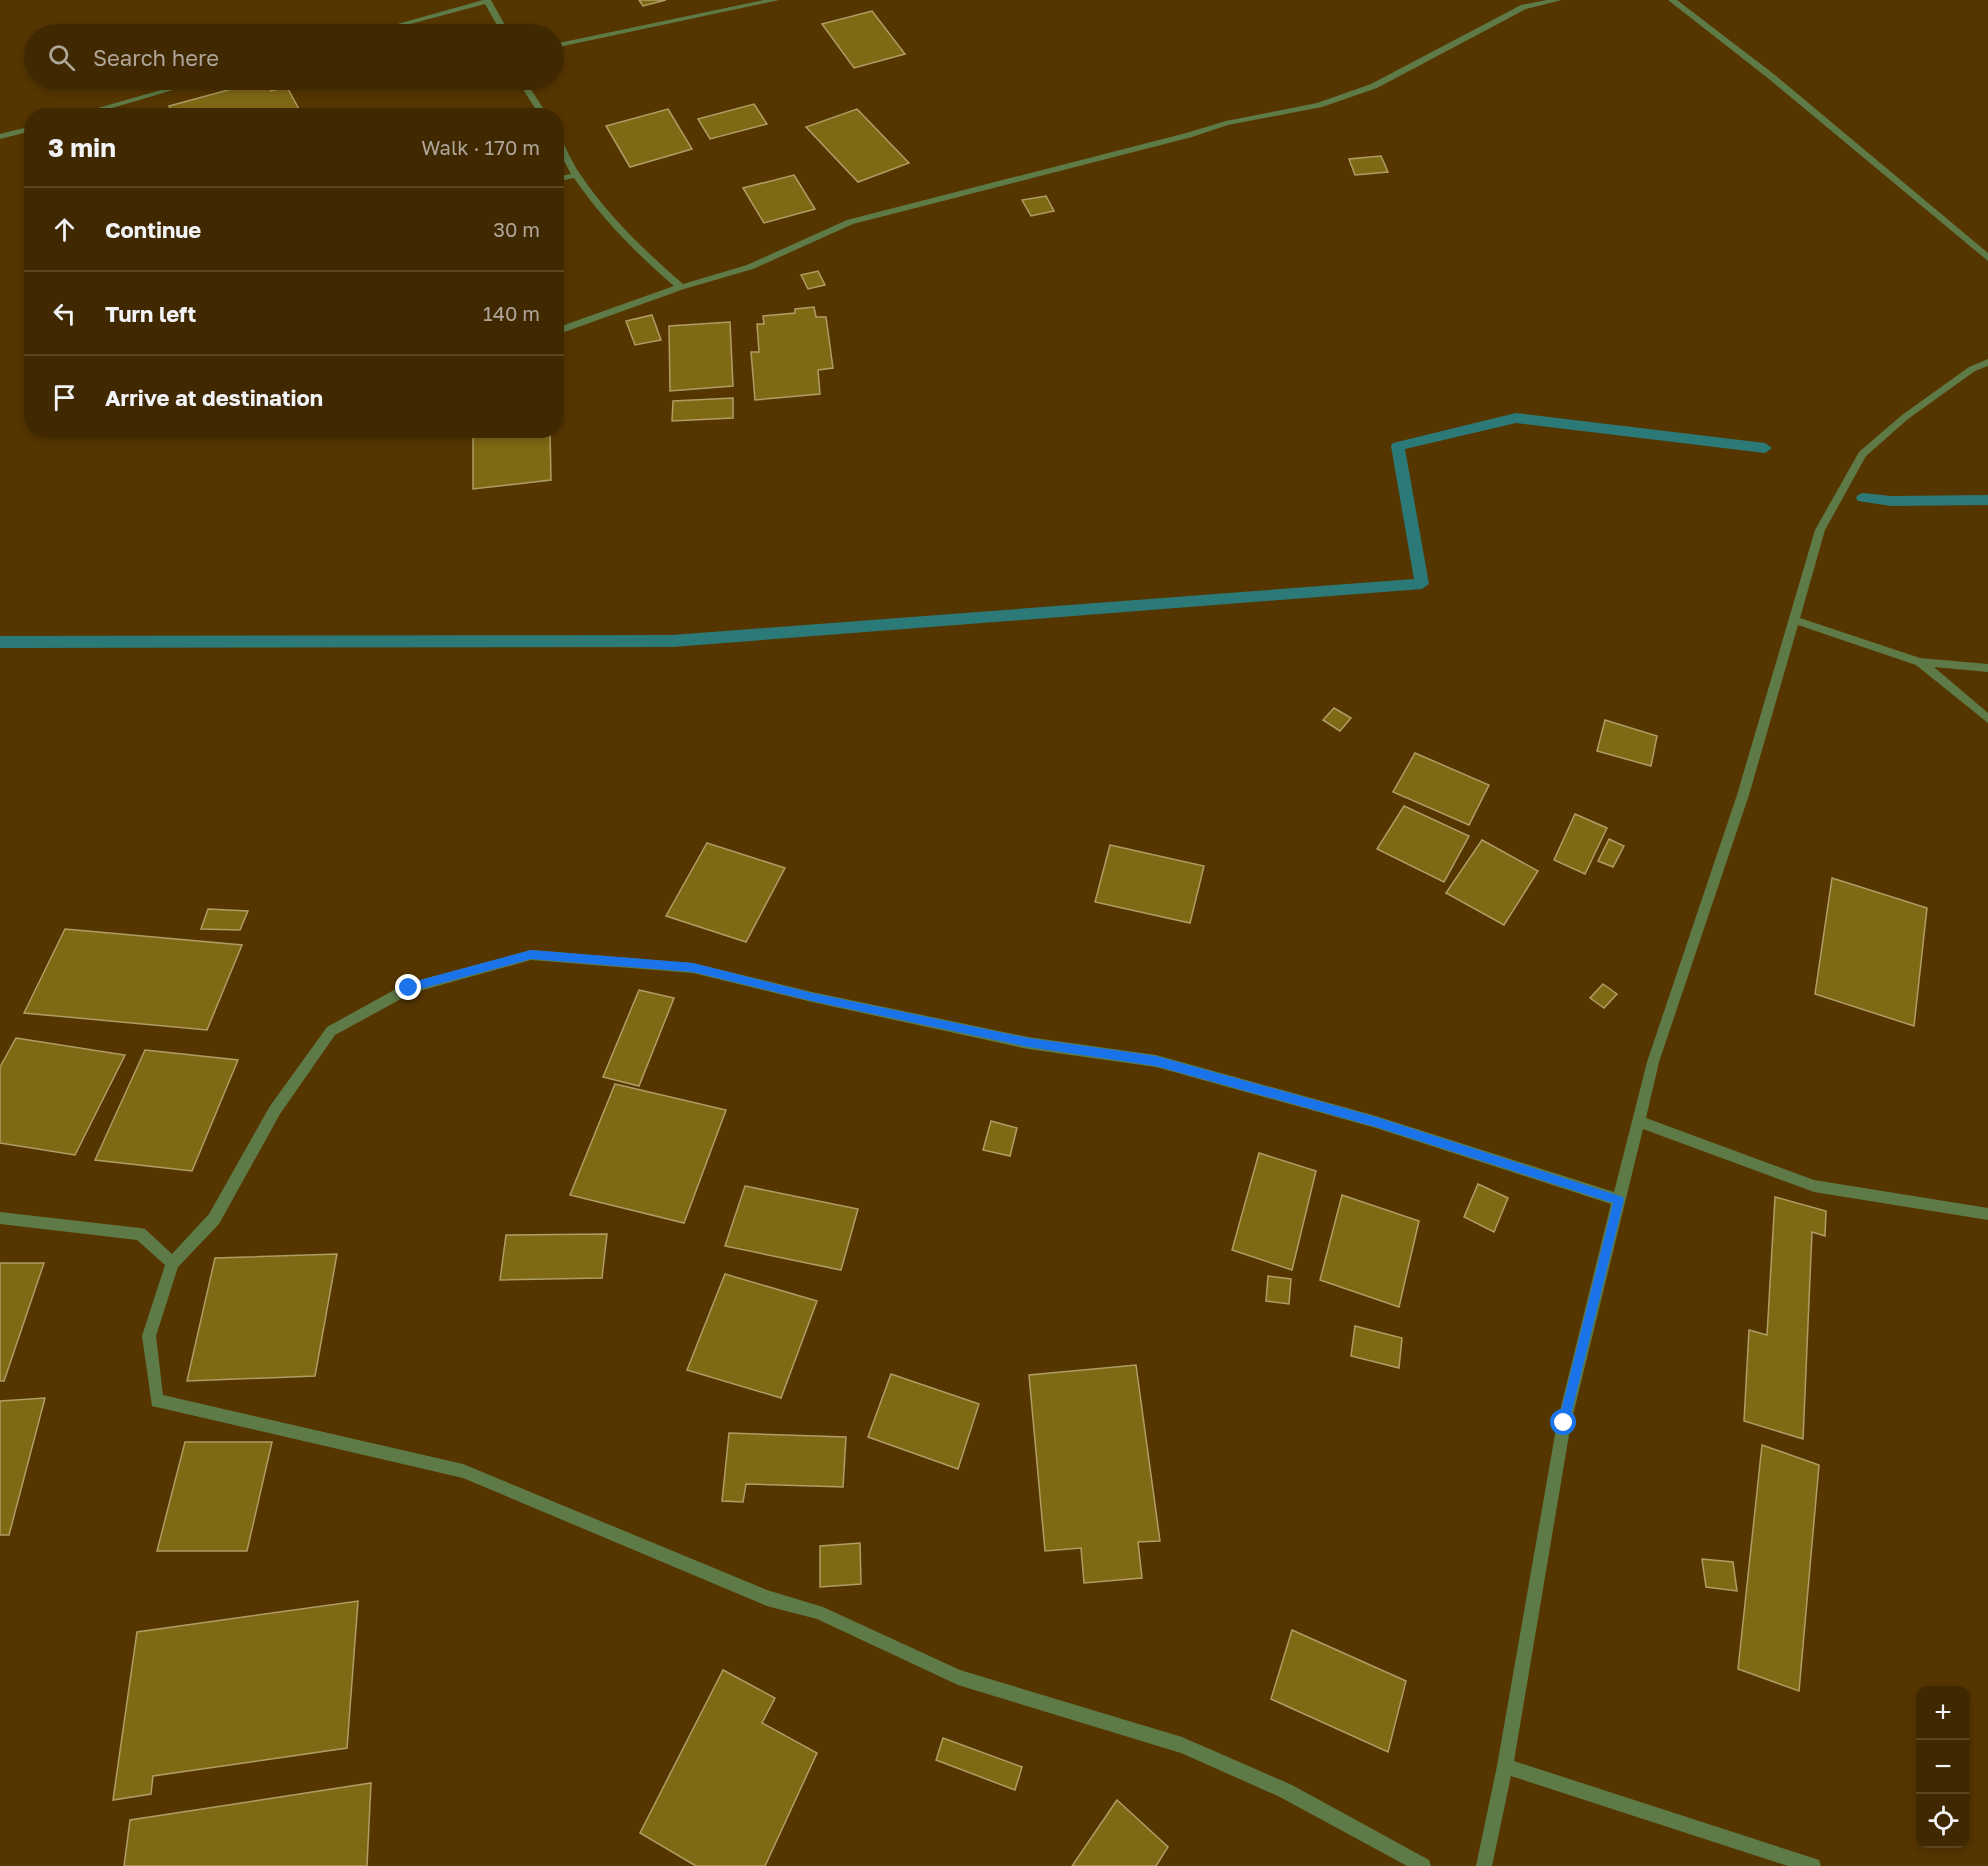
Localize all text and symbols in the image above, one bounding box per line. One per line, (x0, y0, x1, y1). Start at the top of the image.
search box (24, 24, 564, 90)
icon: search (45, 41, 78, 74)
text: Search here (93, 44, 219, 71)
text: 3 min (48, 132, 116, 163)
text: Walk · 170 m (421, 135, 540, 159)
icon: ahead (48, 213, 81, 246)
text: Continue (105, 216, 201, 243)
text: 30 m (493, 217, 540, 241)
icon: left (48, 297, 81, 330)
text: Turn left (105, 300, 196, 327)
text: 140 m (483, 301, 540, 325)
icon: arrive (48, 381, 81, 414)
text: Arrive at destination (105, 384, 323, 411)
route end (395, 974, 421, 1000)
route start (1550, 1409, 1576, 1435)
map controls (1916, 1686, 1970, 1848)
button: + (1916, 1686, 1970, 1740)
button: − (1916, 1740, 1970, 1794)
button: locate (1916, 1794, 1970, 1848)

